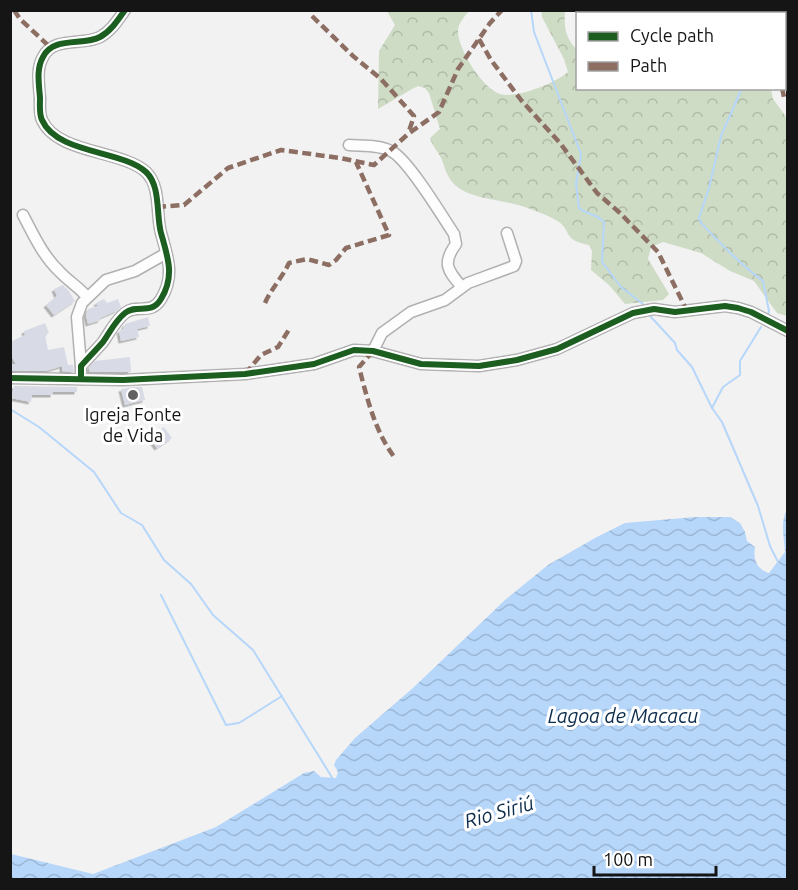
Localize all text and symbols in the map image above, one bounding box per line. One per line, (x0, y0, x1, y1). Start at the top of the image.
legend (576, 12, 786, 90)
text: Cycle path (630, 25, 714, 45)
text: Path (630, 55, 667, 75)
marker: Igreja Fonte de Vida (126, 388, 140, 402)
place label: Igreja Fonte de Vida (85, 404, 181, 445)
water label: Lagoa de Macacu (548, 704, 699, 727)
water label: Rio Siriú (461, 791, 536, 832)
scale bar (594, 839, 716, 877)
text: 100 m (603, 849, 653, 869)

